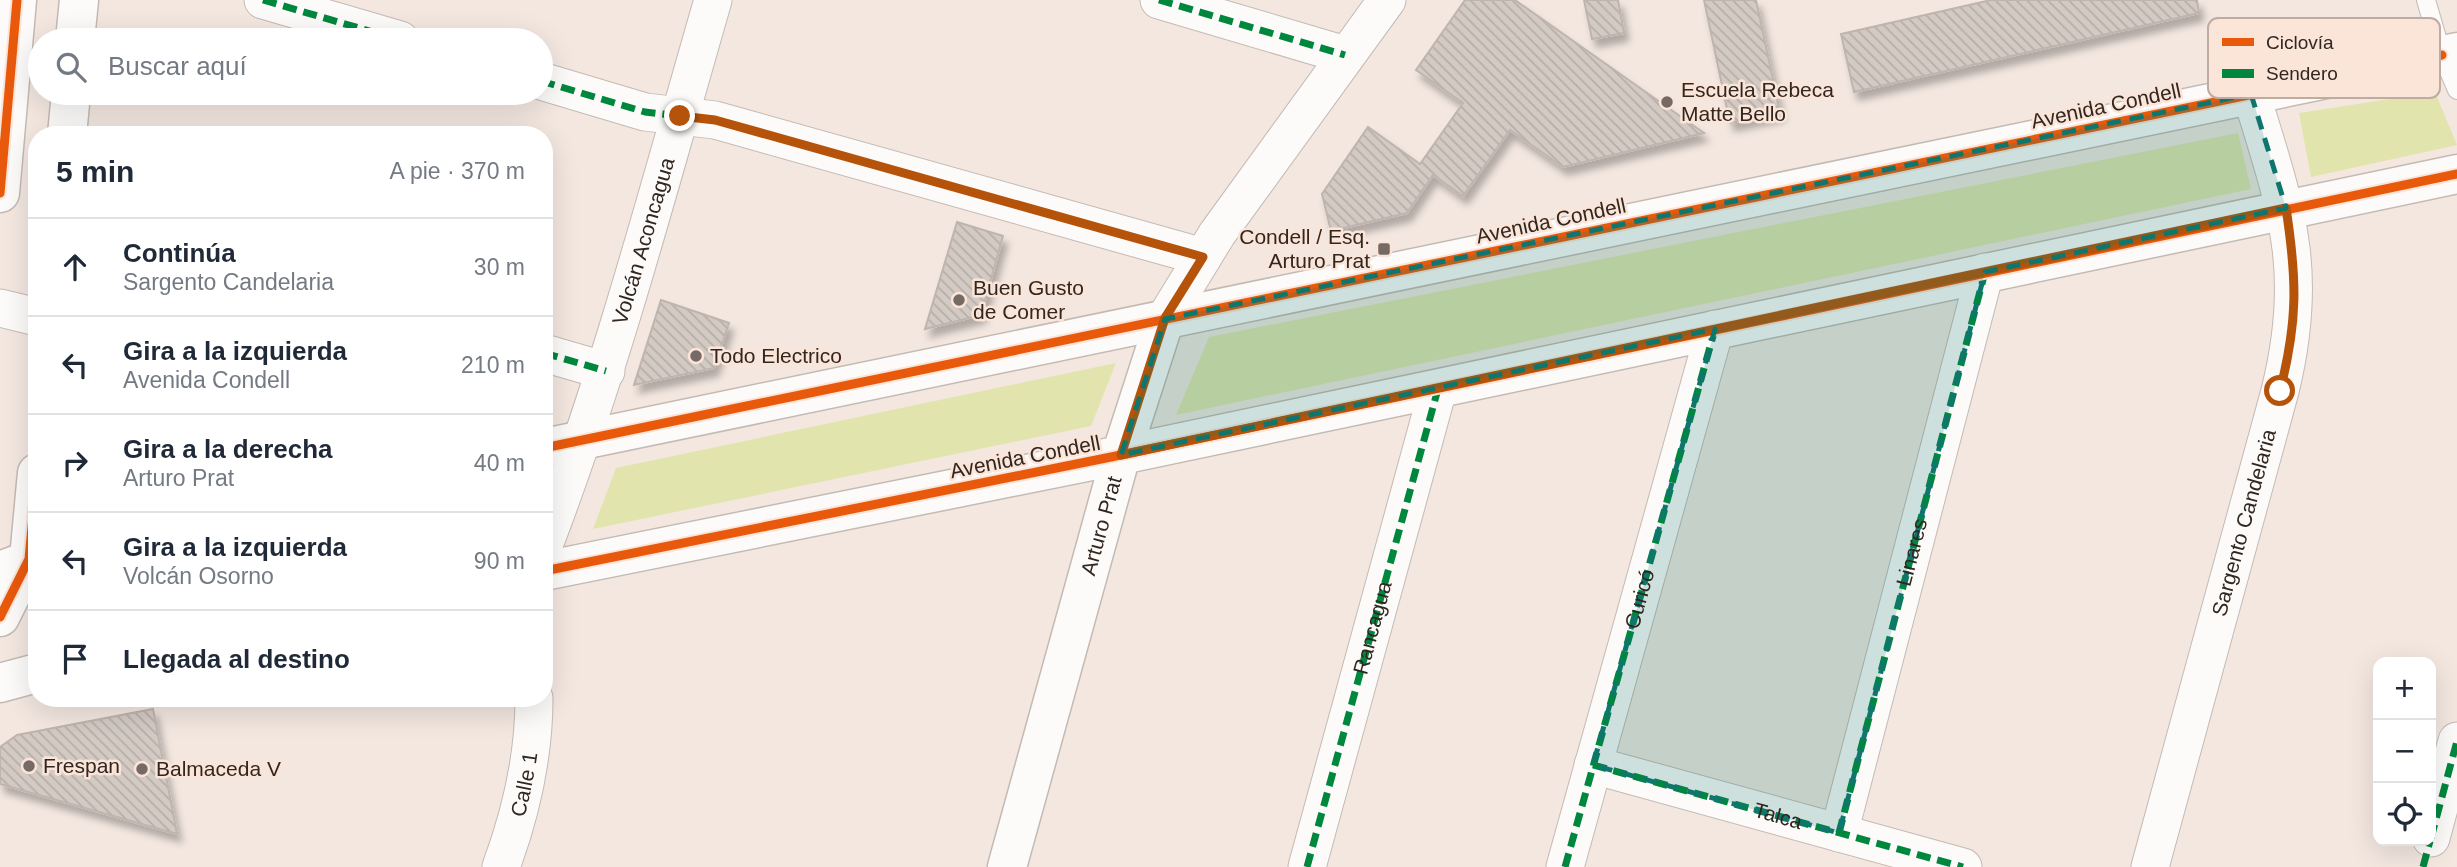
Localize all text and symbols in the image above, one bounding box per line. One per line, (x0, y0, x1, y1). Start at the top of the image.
legend (2208, 18, 2440, 98)
search box (28, 28, 553, 105)
text: Ciclovía (2266, 32, 2334, 53)
icon: search (52, 48, 90, 86)
text: Buscar aquí (108, 51, 247, 81)
text: Sendero (2266, 63, 2338, 84)
place label: Escuela Rebeca Matte Bello (1681, 78, 1834, 125)
street label: Avenida Condell (2029, 78, 2183, 133)
marker: Escuela Rebeca Matte Bello (1659, 94, 1675, 110)
route end (664, 100, 695, 131)
street label: Volcán Aconcagua (608, 154, 679, 327)
text: 5 min (56, 155, 134, 188)
text: A pie · 370 m (389, 158, 525, 184)
street label: Avenida Condell (1474, 193, 1628, 248)
place label: Condell / Esq. Arturo Prat (1239, 225, 1370, 272)
text: Continúa (123, 238, 236, 268)
marker: Condell / Esq. Arturo Prat (1376, 241, 1392, 257)
icon: ahead (56, 248, 94, 286)
text: 30 m (474, 254, 525, 280)
text: Sargento Candelaria (123, 269, 334, 295)
place label: Buen Gusto de Comer (973, 276, 1084, 323)
marker: Buen Gusto de Comer (951, 292, 967, 308)
text: Gira a la izquierda (123, 336, 347, 366)
place label: Todo Electrico (710, 344, 842, 367)
icon: left (56, 346, 94, 384)
marker: Todo Electrico (688, 348, 704, 364)
text: 210 m (461, 352, 525, 378)
text: Avenida Condell (123, 367, 290, 393)
route start (2264, 375, 2295, 406)
street label: Sargento Candelaria (2207, 426, 2280, 618)
street label: Avenida Condell (948, 431, 1102, 482)
text: Gira a la derecha (123, 434, 333, 464)
icon: right (56, 444, 94, 482)
text: 40 m (474, 450, 525, 476)
text: Arturo Prat (123, 465, 234, 491)
street label: Arturo Prat (1076, 473, 1126, 578)
street label: Linares (1892, 516, 1931, 588)
text: Gira a la izquierda (123, 532, 347, 562)
icon: left (56, 542, 94, 580)
text: 90 m (474, 548, 525, 574)
text: Volcán Osorno (123, 563, 274, 589)
street label: Curicó (1620, 567, 1658, 631)
street label: Rancagua (1348, 578, 1396, 677)
icon: arrive (56, 640, 94, 678)
text: Llegada al destino (123, 644, 350, 674)
map controls (2373, 657, 2436, 846)
button: + (2373, 657, 2436, 720)
button: − (2373, 720, 2436, 783)
street label: Calle 1 (506, 750, 541, 819)
place label: Frespan (43, 754, 120, 777)
place label: Balmaceda V (156, 757, 281, 780)
marker: Frespan (21, 758, 37, 774)
marker: Balmaceda V (134, 761, 150, 777)
button: locate (2373, 783, 2436, 846)
street label: Talca (1752, 798, 1805, 833)

